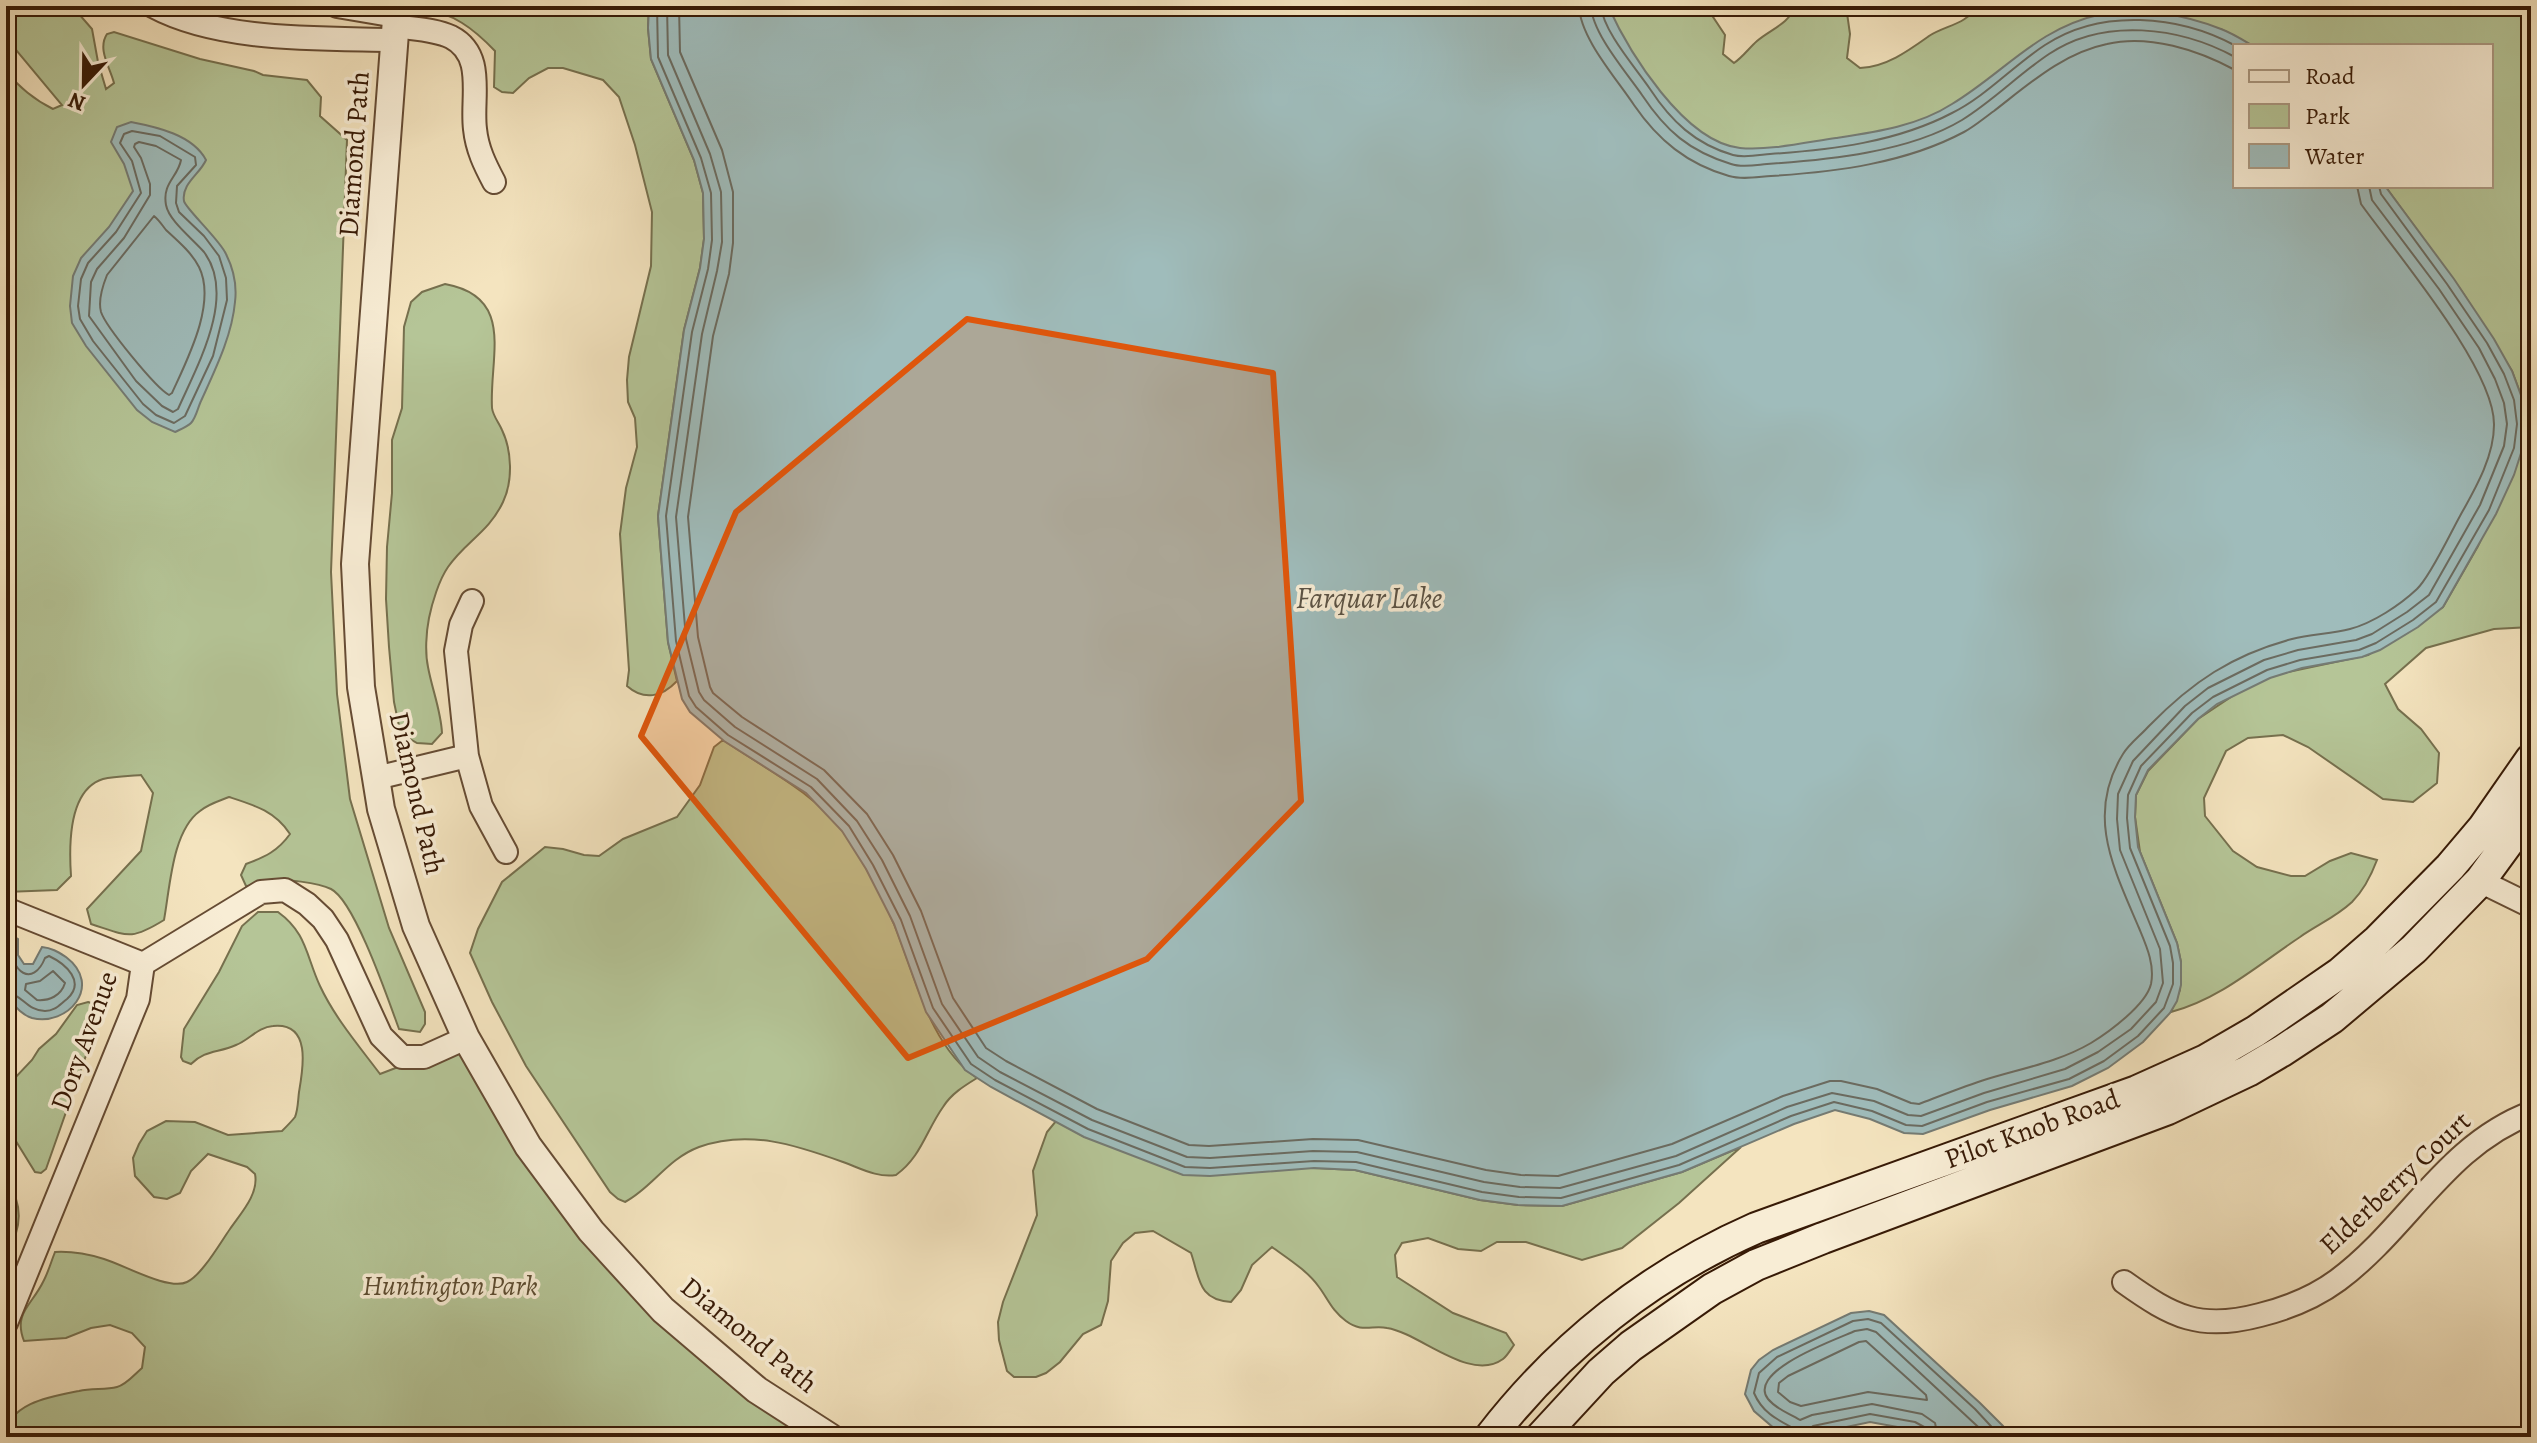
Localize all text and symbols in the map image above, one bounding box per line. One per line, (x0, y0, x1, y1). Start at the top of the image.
north arrow (44, 44, 124, 124)
legend (2233, 44, 2493, 188)
text: Road (2305, 60, 2355, 92)
street label: Diamond Path (329, 70, 379, 238)
text: N (64, 85, 90, 119)
text: Park (2305, 100, 2350, 132)
text: Water (2304, 140, 2365, 172)
water label: Farquar Lake (1296, 578, 1442, 618)
street label: Diamond Path (380, 708, 454, 878)
street label: Dory Avenue (41, 966, 127, 1116)
street label: Pilot Knob Road (1939, 1079, 2126, 1178)
street label: Elderberry Court (2311, 1103, 2479, 1263)
park label: Huntington Park (362, 1267, 538, 1305)
street label: Diamond Path (673, 1268, 825, 1402)

